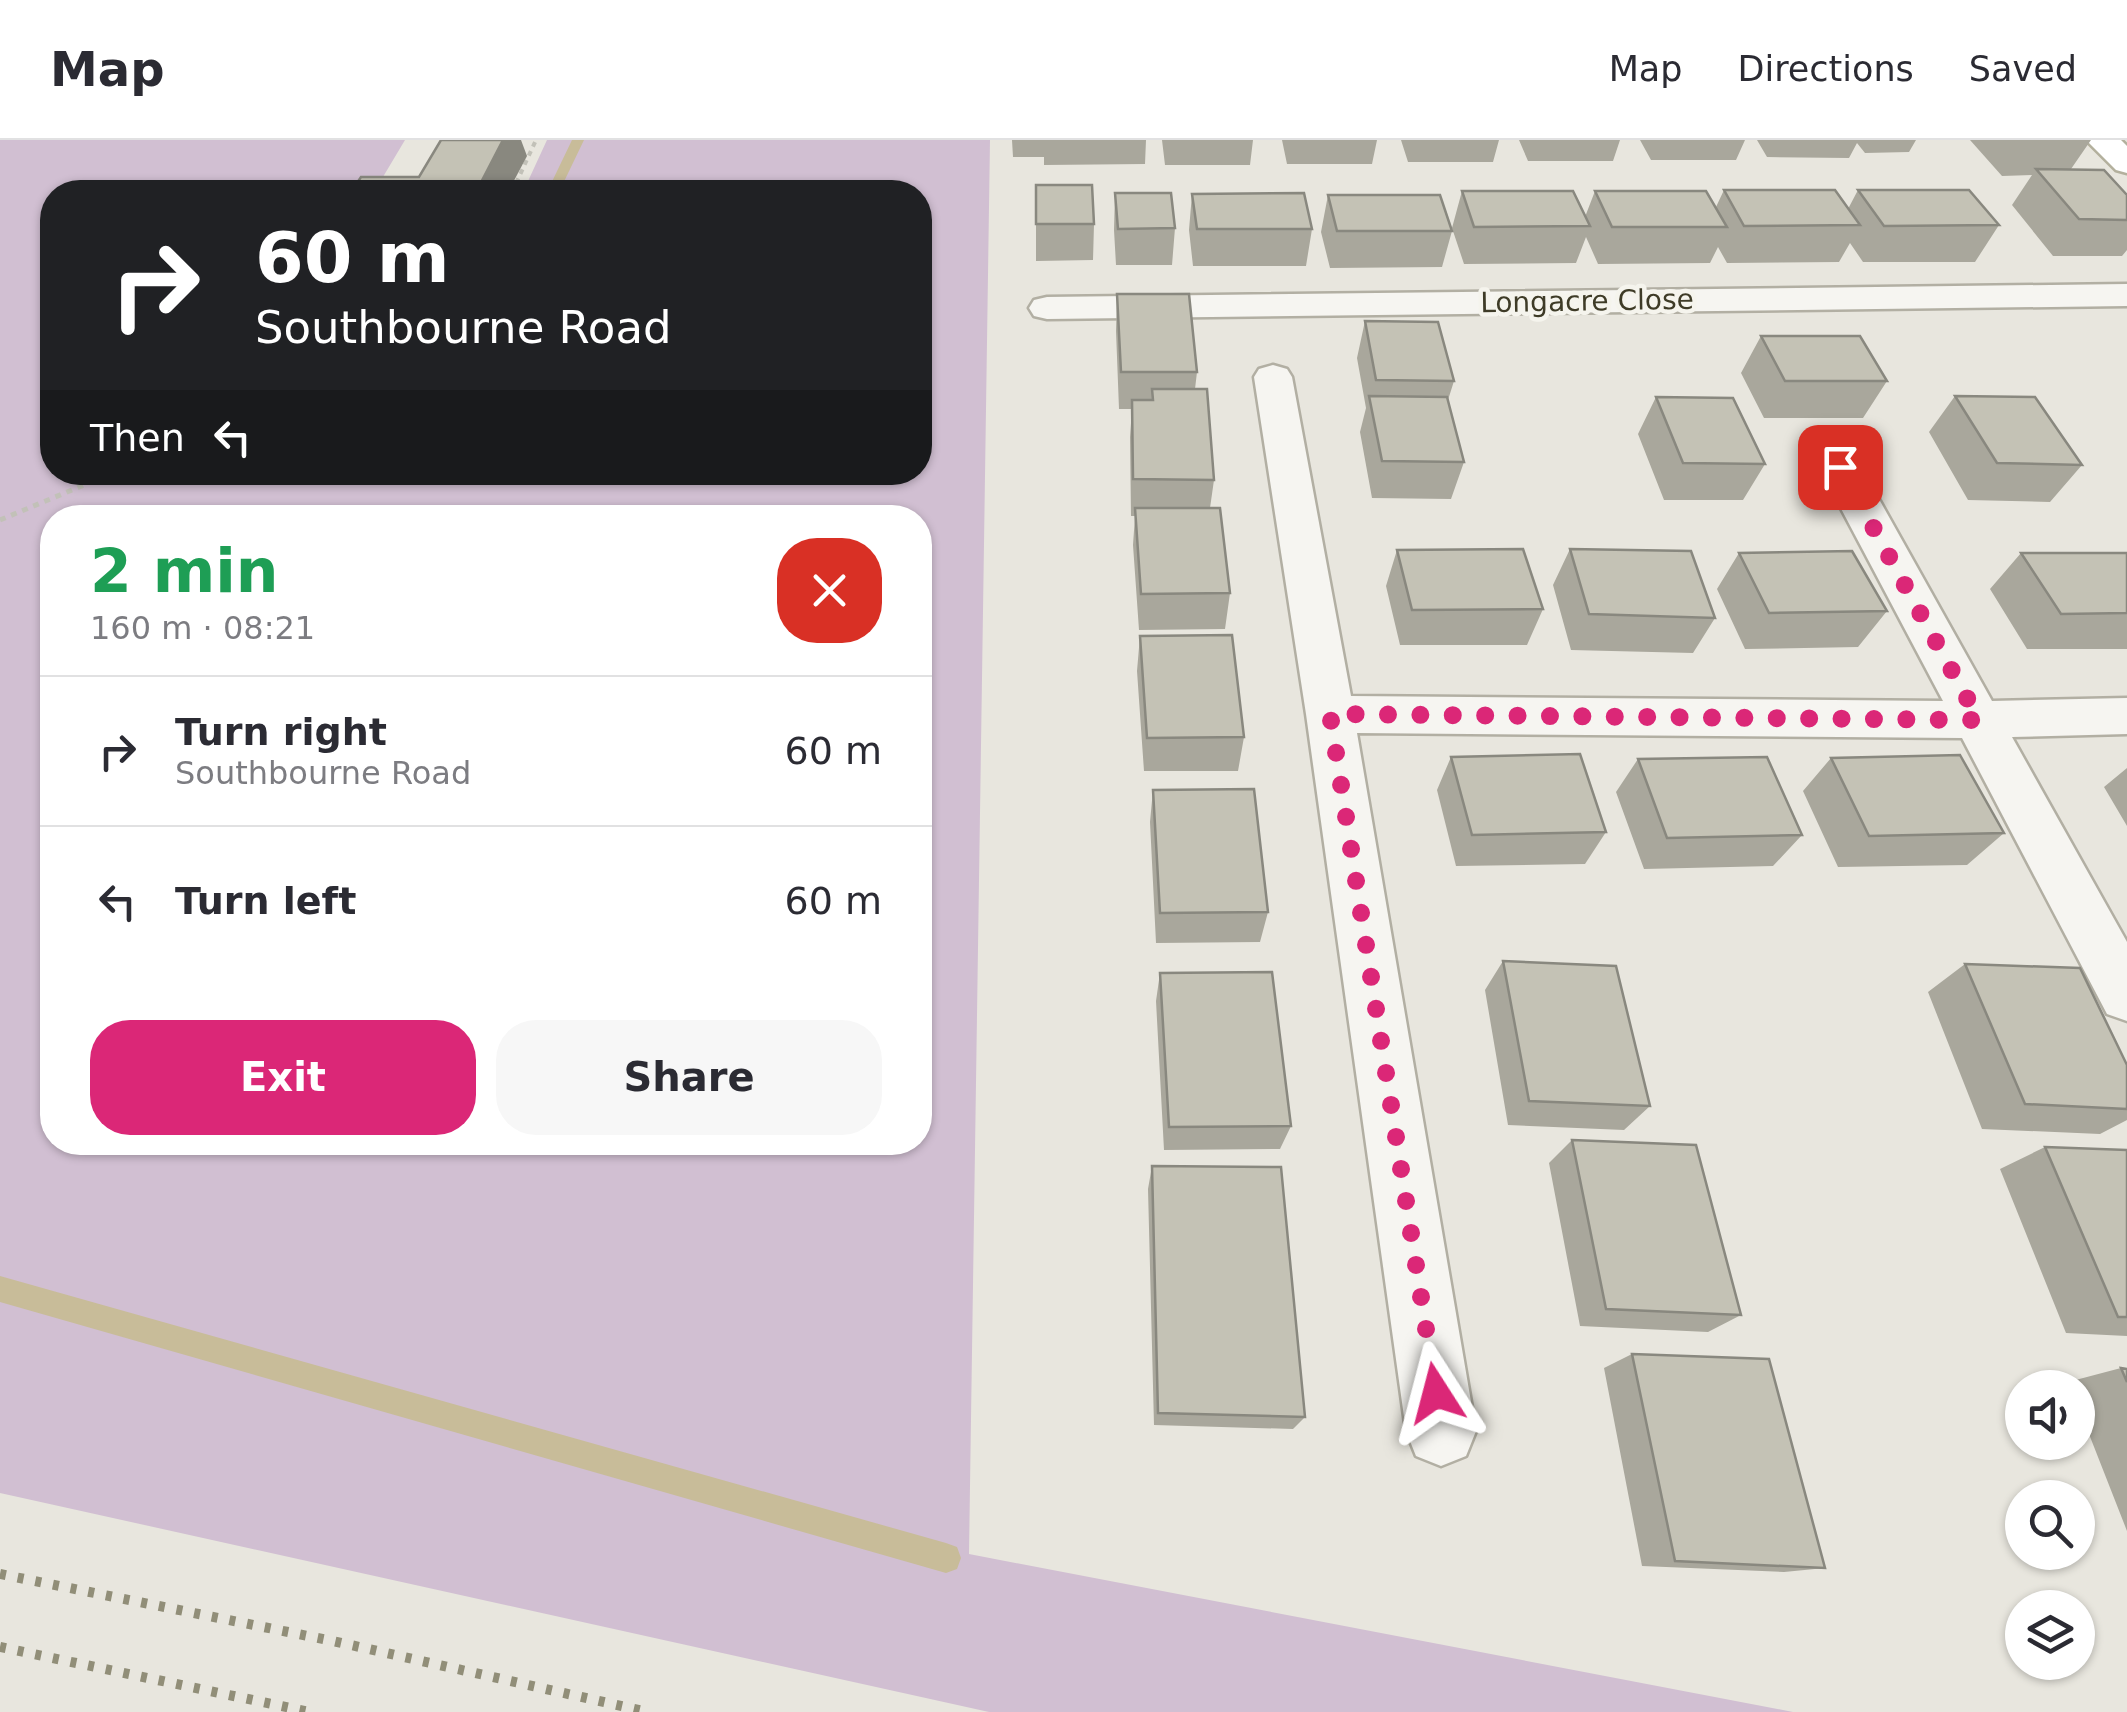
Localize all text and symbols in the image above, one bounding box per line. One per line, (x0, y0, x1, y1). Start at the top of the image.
text: Map (50, 41, 165, 97)
text: Map (1609, 49, 1683, 89)
text: Directions (1738, 49, 1914, 89)
text: Saved (1969, 49, 2077, 89)
text: 60 m (255, 217, 450, 299)
icon: right (90, 220, 220, 350)
street label: Longacre Close (1480, 283, 1694, 319)
text: Southbourne Road (255, 301, 672, 354)
icon: left (205, 410, 260, 465)
text: Then (90, 416, 185, 460)
pin (1798, 425, 1883, 510)
icon: arrive (1813, 440, 1868, 495)
text: 2 min (90, 536, 278, 606)
button: close (777, 538, 882, 643)
text: 160 m · 08:21 (90, 609, 315, 647)
text: Turn right (175, 710, 387, 754)
icon: right (90, 724, 145, 779)
text: 60 m (785, 729, 882, 773)
text: Southbourne Road (175, 754, 471, 792)
icon: left (90, 874, 145, 929)
text: Turn left (175, 879, 356, 923)
text: 60 m (785, 879, 882, 923)
button: Exit (90, 1020, 476, 1135)
button: Share (496, 1020, 882, 1135)
position arrow (1384, 1341, 1488, 1445)
map controls (2005, 1370, 2095, 1680)
button: sound (2005, 1370, 2095, 1460)
button: search (2005, 1480, 2095, 1570)
button: layers (2005, 1590, 2095, 1680)

